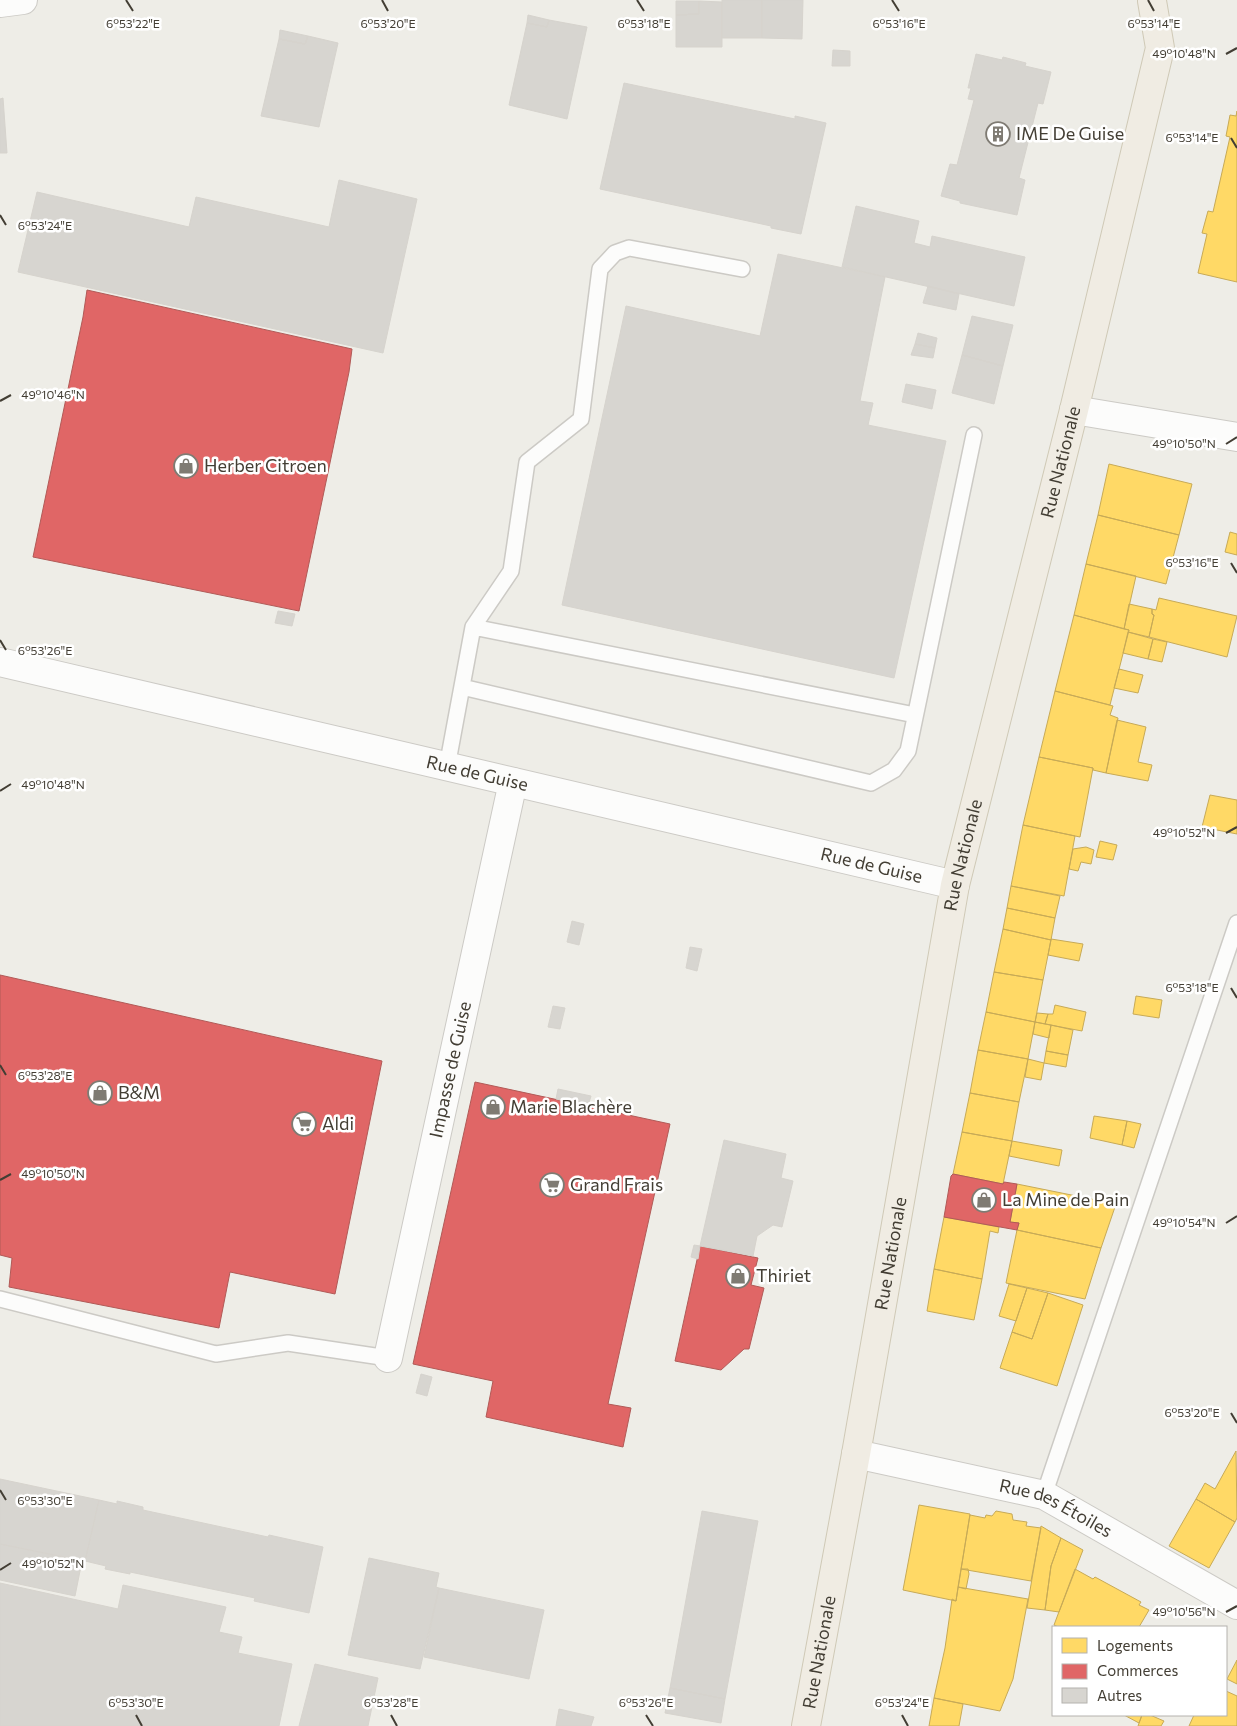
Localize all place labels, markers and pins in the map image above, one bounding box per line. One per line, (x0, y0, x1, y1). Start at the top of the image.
building icon: IME De Guise (985, 121, 1011, 147)
place label: IME De Guise (1016, 122, 1124, 144)
shop icon: Herber Citroen (173, 453, 199, 479)
place label: Herber Citroen (204, 454, 327, 476)
shop icon: B&M (87, 1080, 113, 1106)
place label: B&M (118, 1081, 160, 1103)
shop icon: Marie Blachère (480, 1094, 506, 1120)
place label: Marie Blachère (510, 1095, 632, 1117)
supermarket icon: Aldi (291, 1111, 317, 1137)
place label: Aldi (322, 1112, 354, 1134)
supermarket icon: Grand Frais (539, 1172, 565, 1198)
place label: Grand Frais (570, 1173, 663, 1195)
shop icon: La Mine de Pain (971, 1187, 997, 1213)
place label: La Mine de Pain (1002, 1188, 1129, 1210)
shop icon: Thiriet (725, 1263, 751, 1289)
place label: Thiriet (756, 1264, 811, 1286)

